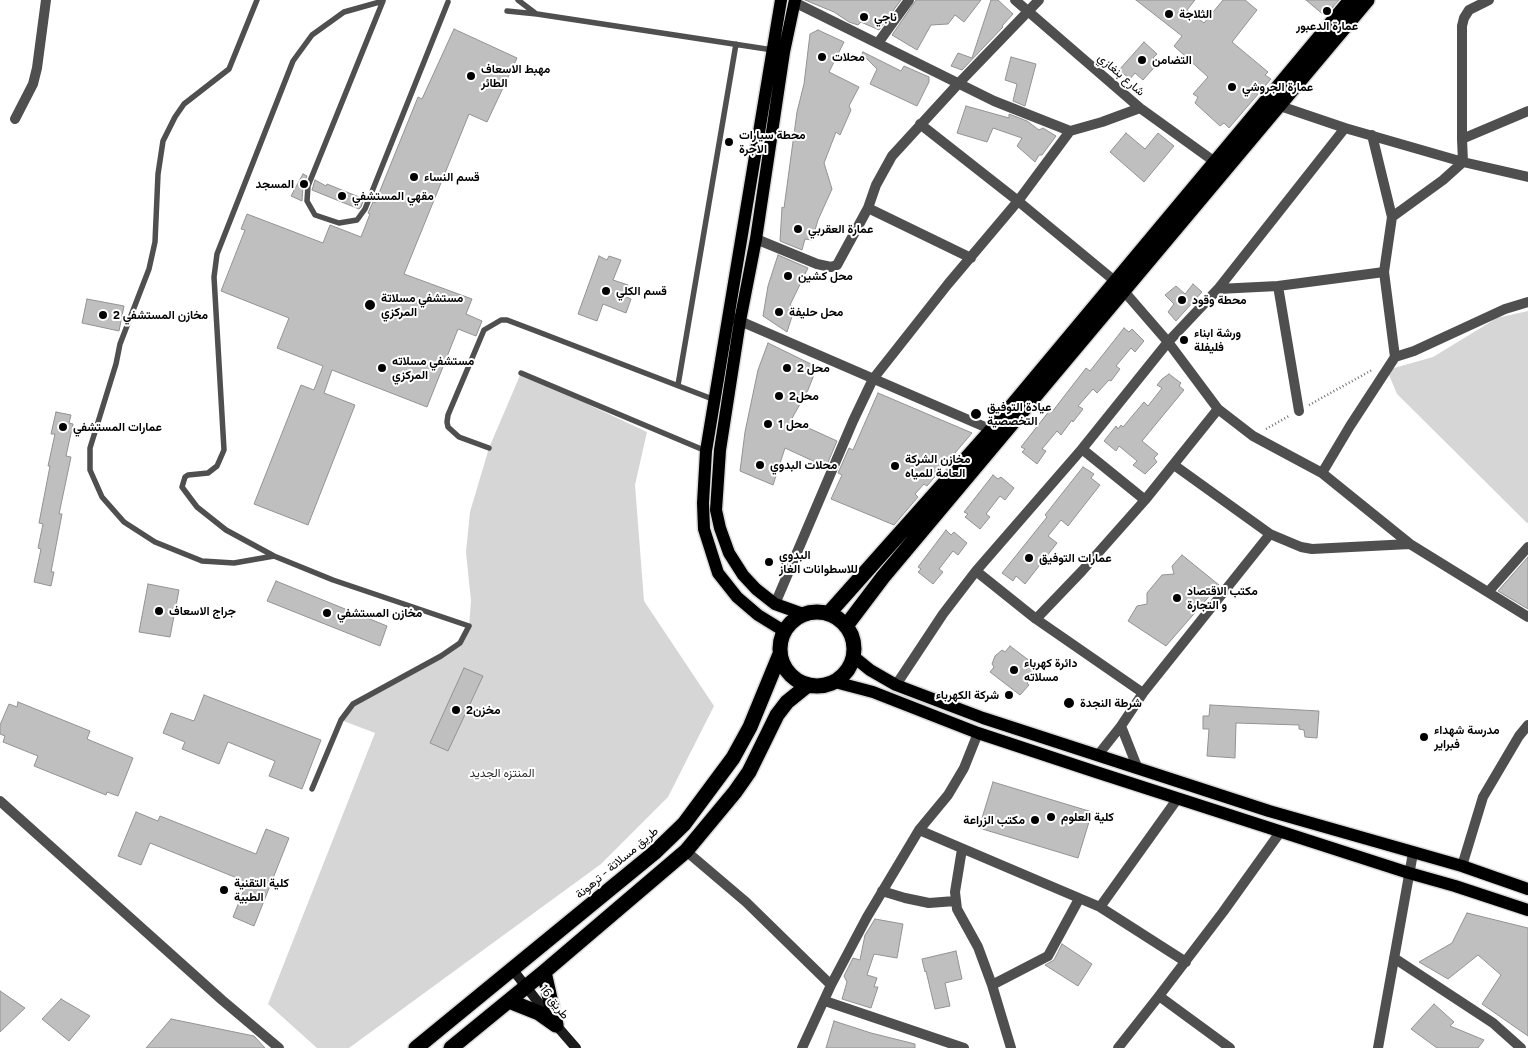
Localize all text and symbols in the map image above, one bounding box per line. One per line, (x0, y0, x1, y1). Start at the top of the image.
marker: عمارة الدعبور (1321, 5, 1333, 17)
place label: الثلاجة (1179, 7, 1212, 21)
marker: الثلاجة (1163, 8, 1175, 20)
place label: ناجي (874, 10, 897, 24)
marker: ناجي (858, 11, 870, 23)
place label: عمارة الدعبور (1296, 19, 1358, 33)
place label: محلات (832, 50, 865, 64)
marker: محلات (816, 51, 828, 63)
street label: شارع بنغازي (1095, 51, 1147, 99)
place label: التضامن (1152, 53, 1192, 67)
marker: التضامن (1136, 54, 1148, 66)
place label: مهبط الاسعاف الطائر (481, 62, 550, 90)
marker: مهبط الاسعاف الطائر (465, 70, 477, 82)
place label: عمارة الجروشي (1242, 80, 1313, 94)
marker: عمارة الجروشي (1226, 81, 1238, 93)
place label: محطة سيارات الاجرة (739, 128, 806, 156)
marker: محطة سيارات الاجرة (723, 136, 735, 148)
place label: قسم النساء (424, 170, 480, 184)
marker: قسم النساء (408, 171, 420, 183)
place label: المسجد (256, 177, 294, 191)
marker: المسجد (298, 178, 310, 190)
place label: مقهي المستشفي (352, 189, 434, 203)
marker: مقهي المستشفي (336, 190, 348, 202)
place label: عمارة العقربي (808, 222, 873, 236)
marker: عمارة العقربي (792, 223, 804, 235)
place label: محل كشين (798, 269, 853, 283)
marker: محل كشين (782, 270, 794, 282)
place label: قسم الكلي (616, 284, 667, 298)
marker: قسم الكلي (600, 285, 612, 297)
place label: مستشفي مسلاتة المركزي (381, 291, 463, 319)
place label: محطة وقود (1192, 293, 1247, 307)
marker: محطة وقود (1176, 294, 1188, 306)
marker: مستشفي مسلاتة المركزي (363, 298, 377, 312)
place label: محل حليفة (789, 305, 843, 319)
marker: محل حليفة (773, 306, 785, 318)
place label: مخازن المستشفي 2 (113, 308, 208, 322)
marker: مخازن المستشفي 2 (97, 309, 109, 321)
place label: ورشة ابناء فليفلة (1194, 326, 1241, 354)
marker: ورشة ابناء فليفلة (1178, 334, 1190, 346)
place label: مستشفي مسلاته المركزي (392, 354, 474, 382)
place label: محل 2 (797, 361, 830, 375)
marker: مستشفي مسلاته المركزي (376, 362, 388, 374)
marker: محل 2 (781, 362, 793, 374)
place label: محل2 (789, 389, 819, 403)
marker: محل2 (773, 390, 785, 402)
place label: عيادة التوفيق التخصصية (987, 400, 1051, 428)
marker: عيادة التوفيق التخصصية (969, 407, 983, 421)
place label: محل 1 (778, 417, 809, 431)
marker: محل 1 (762, 418, 774, 430)
place label: عمارات المستشفي (73, 420, 162, 434)
marker: عمارات المستشفي (57, 421, 69, 433)
place label: مخازن الشركة العامة للمياه (905, 452, 971, 480)
place label: محلات البدوي (770, 458, 837, 472)
marker: محلات البدوي (754, 459, 766, 471)
marker: مخازن الشركة العامة للمياه (889, 460, 901, 472)
place label: البدوي للاسطوانات الغاز (779, 548, 858, 576)
place label: عمارات التوفيق (1039, 551, 1112, 565)
marker: عمارات التوفيق (1023, 552, 1035, 564)
marker: البدوي للاسطوانات الغاز (763, 556, 775, 568)
place label: مكتب الاقتصاد و التجارة (1187, 584, 1258, 612)
marker: مكتب الاقتصاد و التجارة (1171, 592, 1183, 604)
place label: جراج الاسعاف (169, 604, 236, 618)
marker: جراج الاسعاف (153, 605, 165, 617)
place label: مخازن المستشفي (337, 606, 422, 620)
marker: مخازن المستشفي (321, 607, 333, 619)
place label: دائرة كهرباء مسلاته (1024, 656, 1077, 684)
marker: دائرة كهرباء مسلاته (1008, 664, 1020, 676)
place label: شركة الكهرباء (936, 688, 999, 702)
marker: شركة الكهرباء (1003, 689, 1015, 701)
marker: شرطة النجدة (1062, 696, 1076, 710)
place label: شرطة النجدة (1080, 696, 1142, 710)
place label: مخزن2 (466, 703, 500, 717)
marker: مخزن2 (450, 704, 462, 716)
place label: مدرسة شهداء فبراير (1434, 723, 1500, 751)
marker: مدرسة شهداء فبراير (1418, 731, 1430, 743)
park label: المنتزه الجديد (470, 766, 534, 780)
place label: كلية العلوم (1061, 810, 1114, 824)
marker: كلية العلوم (1045, 811, 1057, 823)
place label: مكتب الزراعة (963, 813, 1025, 827)
marker: مكتب الزراعة (1029, 814, 1041, 826)
street label: طريق مسلاتة - ترهونة (573, 824, 661, 902)
place label: كلية التقنية الطبية (234, 876, 289, 904)
marker: كلية التقنية الطبية (218, 884, 230, 896)
street label: طريق 16 (536, 982, 572, 1022)

